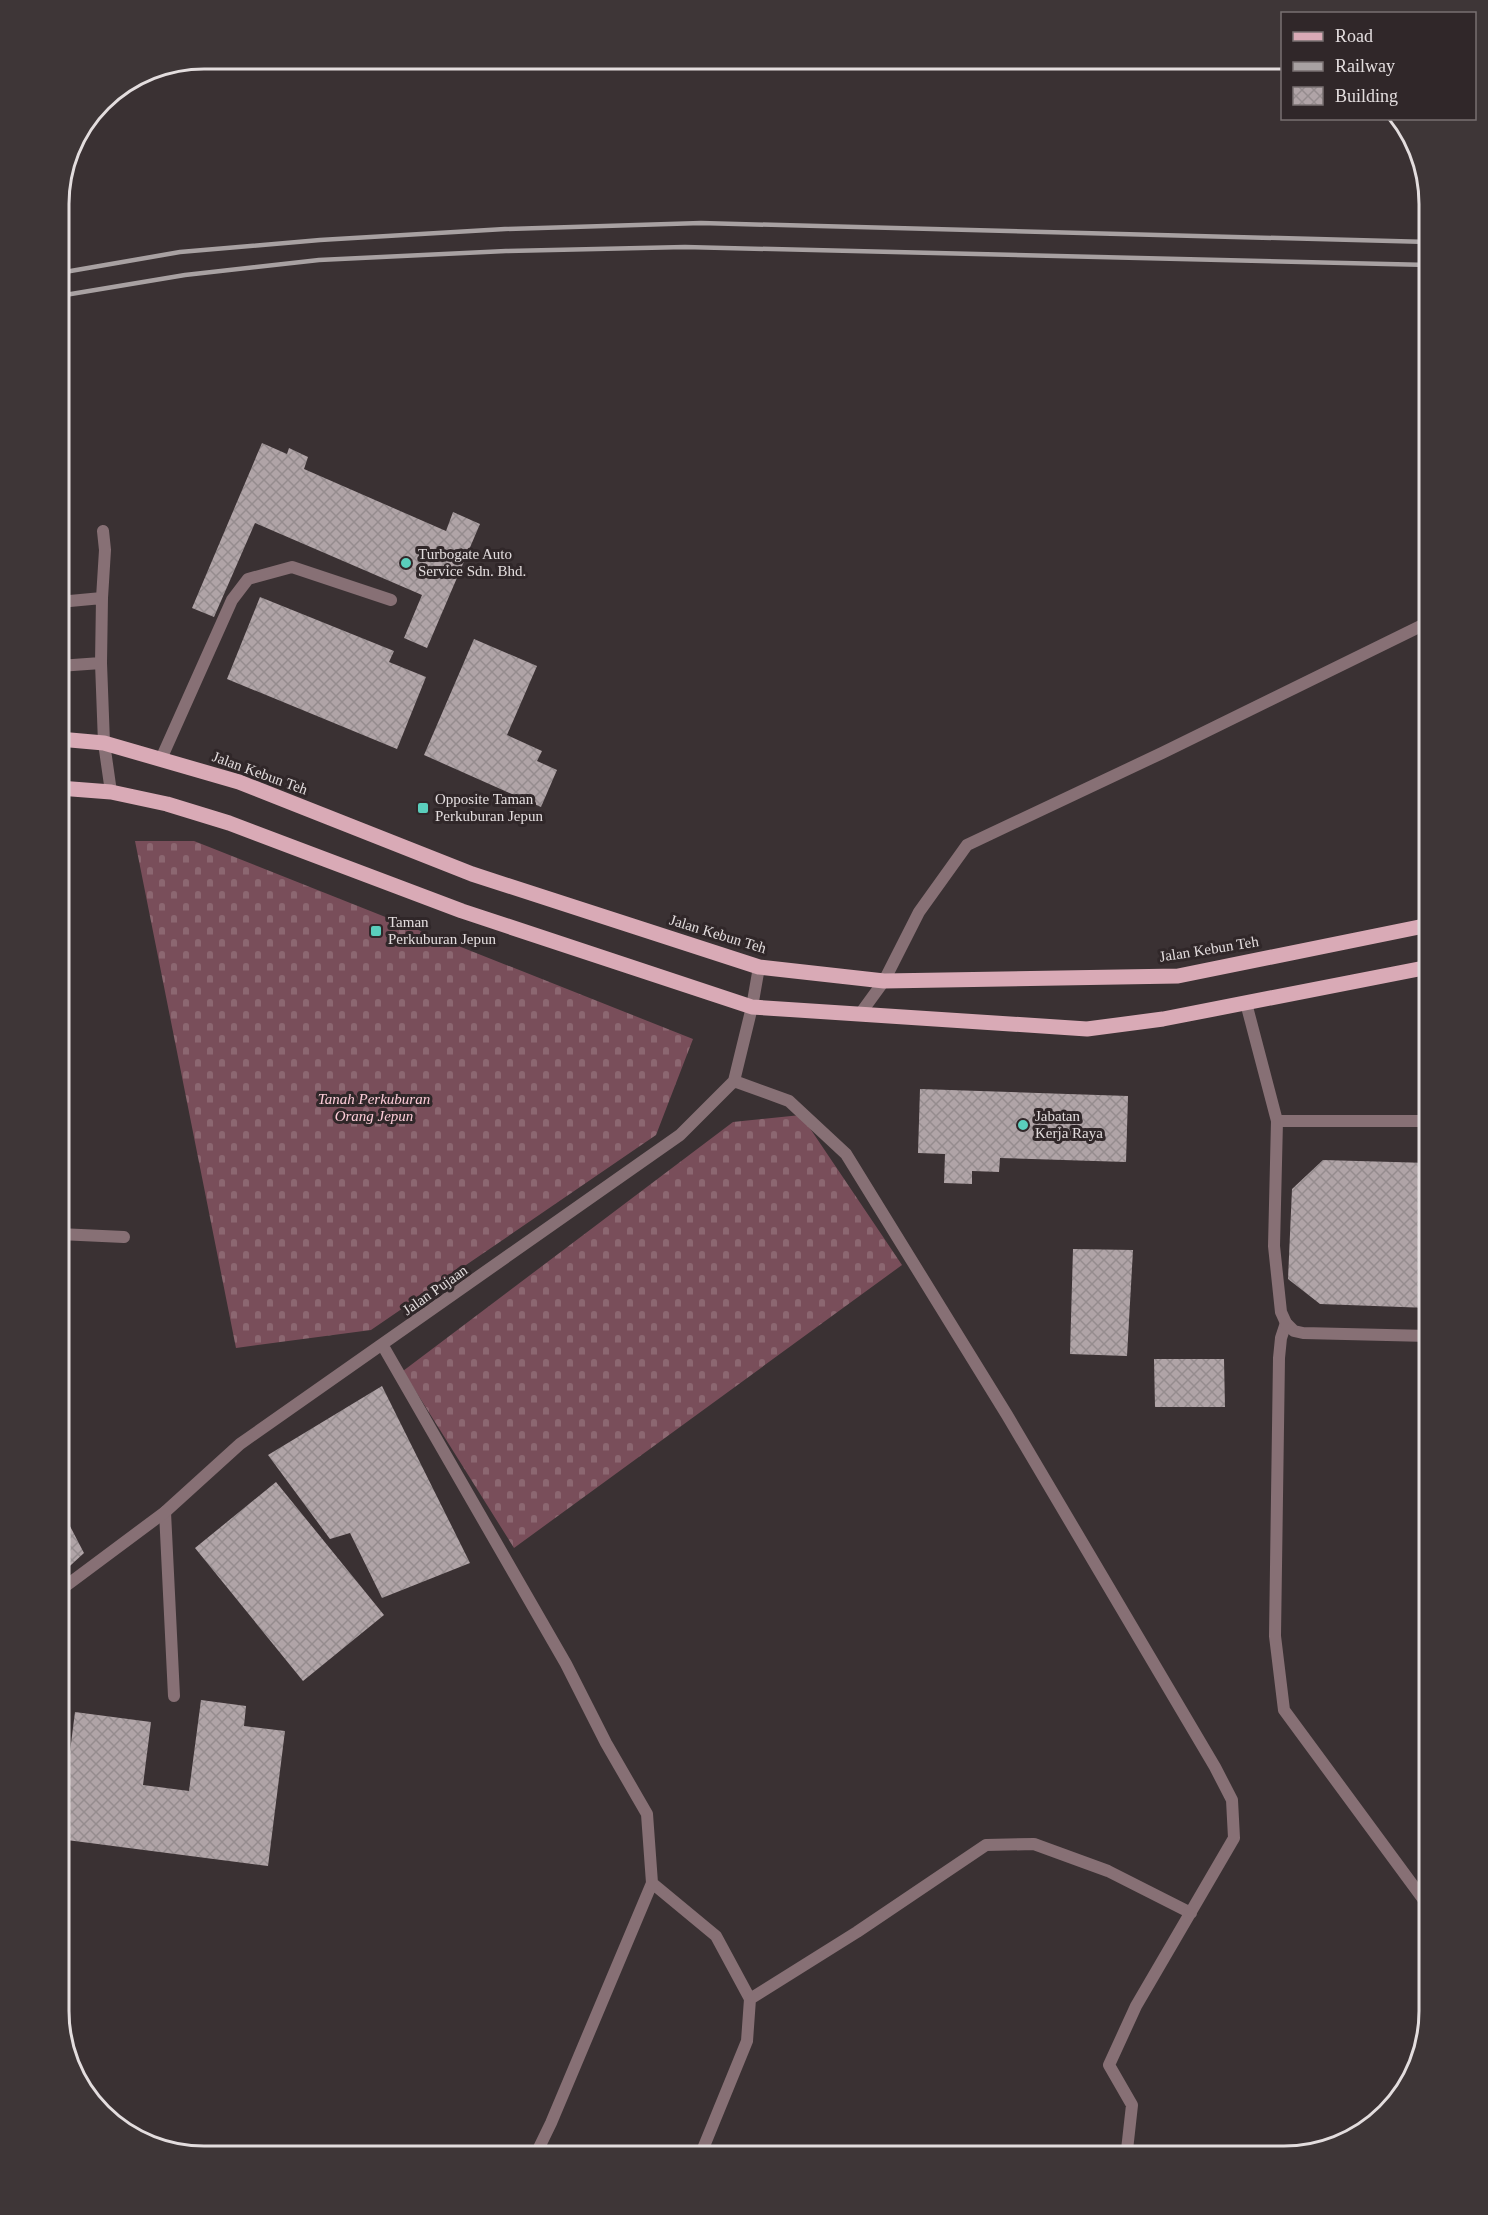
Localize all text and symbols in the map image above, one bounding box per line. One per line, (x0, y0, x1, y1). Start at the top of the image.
legend (1281, 12, 1476, 120)
text: Road (1335, 26, 1373, 46)
text: Railway (1335, 56, 1395, 76)
text: Building (1335, 86, 1398, 106)
place label: Turbogate Auto Service Sdn. Bhd. (418, 546, 526, 579)
marker: Turbogate Auto Service Sdn. Bhd. (399, 556, 413, 570)
street label: Jalan Kebun Teh (210, 748, 310, 798)
place label: Opposite Taman Perkuburan Jepun (435, 791, 543, 824)
marker: Opposite Taman Perkuburan Jepun (416, 801, 430, 815)
street label: Jalan Kebun Teh (668, 912, 769, 956)
place label: Taman Perkuburan Jepun (388, 914, 496, 947)
marker: Taman Perkuburan Jepun (369, 924, 383, 938)
street label: Jalan Kebun Teh (1158, 933, 1260, 965)
park label: Tanah Perkuburan Orang Jepun (318, 1091, 430, 1124)
place label: Jabatan Kerja Raya (1035, 1108, 1103, 1141)
marker: Jabatan Kerja Raya (1016, 1118, 1030, 1132)
street label: Jalan Pujaan (400, 1262, 471, 1318)

